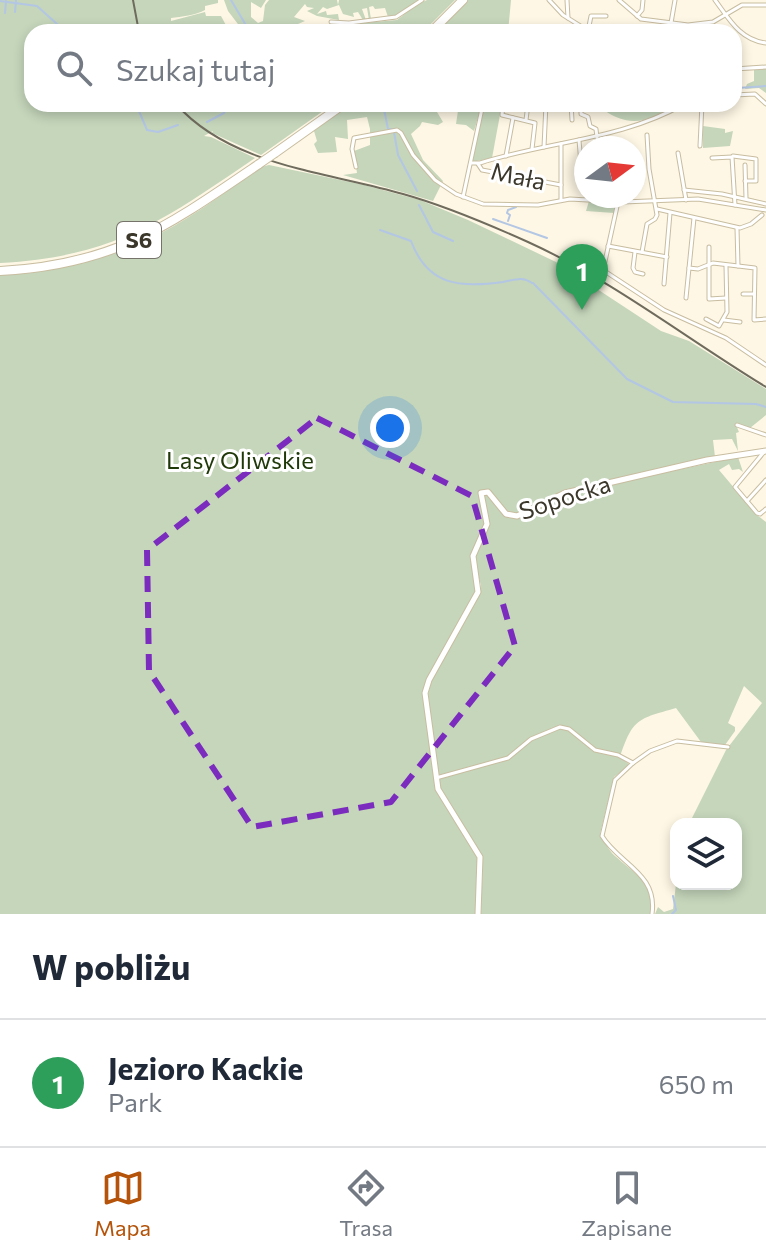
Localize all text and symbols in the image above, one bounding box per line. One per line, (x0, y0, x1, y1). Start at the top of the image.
search box (24, 24, 742, 112)
icon: search (52, 46, 96, 90)
text: Szukaj tutaj (116, 50, 275, 87)
north arrow (574, 136, 646, 208)
street label: Mała (488, 156, 548, 195)
road number: S6 (117, 222, 161, 258)
pin: 1 (556, 244, 608, 310)
your location (370, 408, 410, 448)
park label: Lasy Oliwskie (166, 445, 314, 474)
street label: Sopocka (515, 468, 614, 525)
map controls (670, 818, 742, 890)
button: layers (670, 818, 742, 890)
text: W pobliżu (32, 945, 190, 987)
text: Jezioro Kackie (108, 1049, 303, 1086)
text: 1 (52, 1068, 64, 1099)
text: 650 m (659, 1068, 734, 1099)
text: Park (108, 1086, 162, 1117)
tab: Mapa (94, 1166, 151, 1241)
tab: Trasa (339, 1166, 393, 1241)
tab: Zapisane (581, 1166, 672, 1241)

